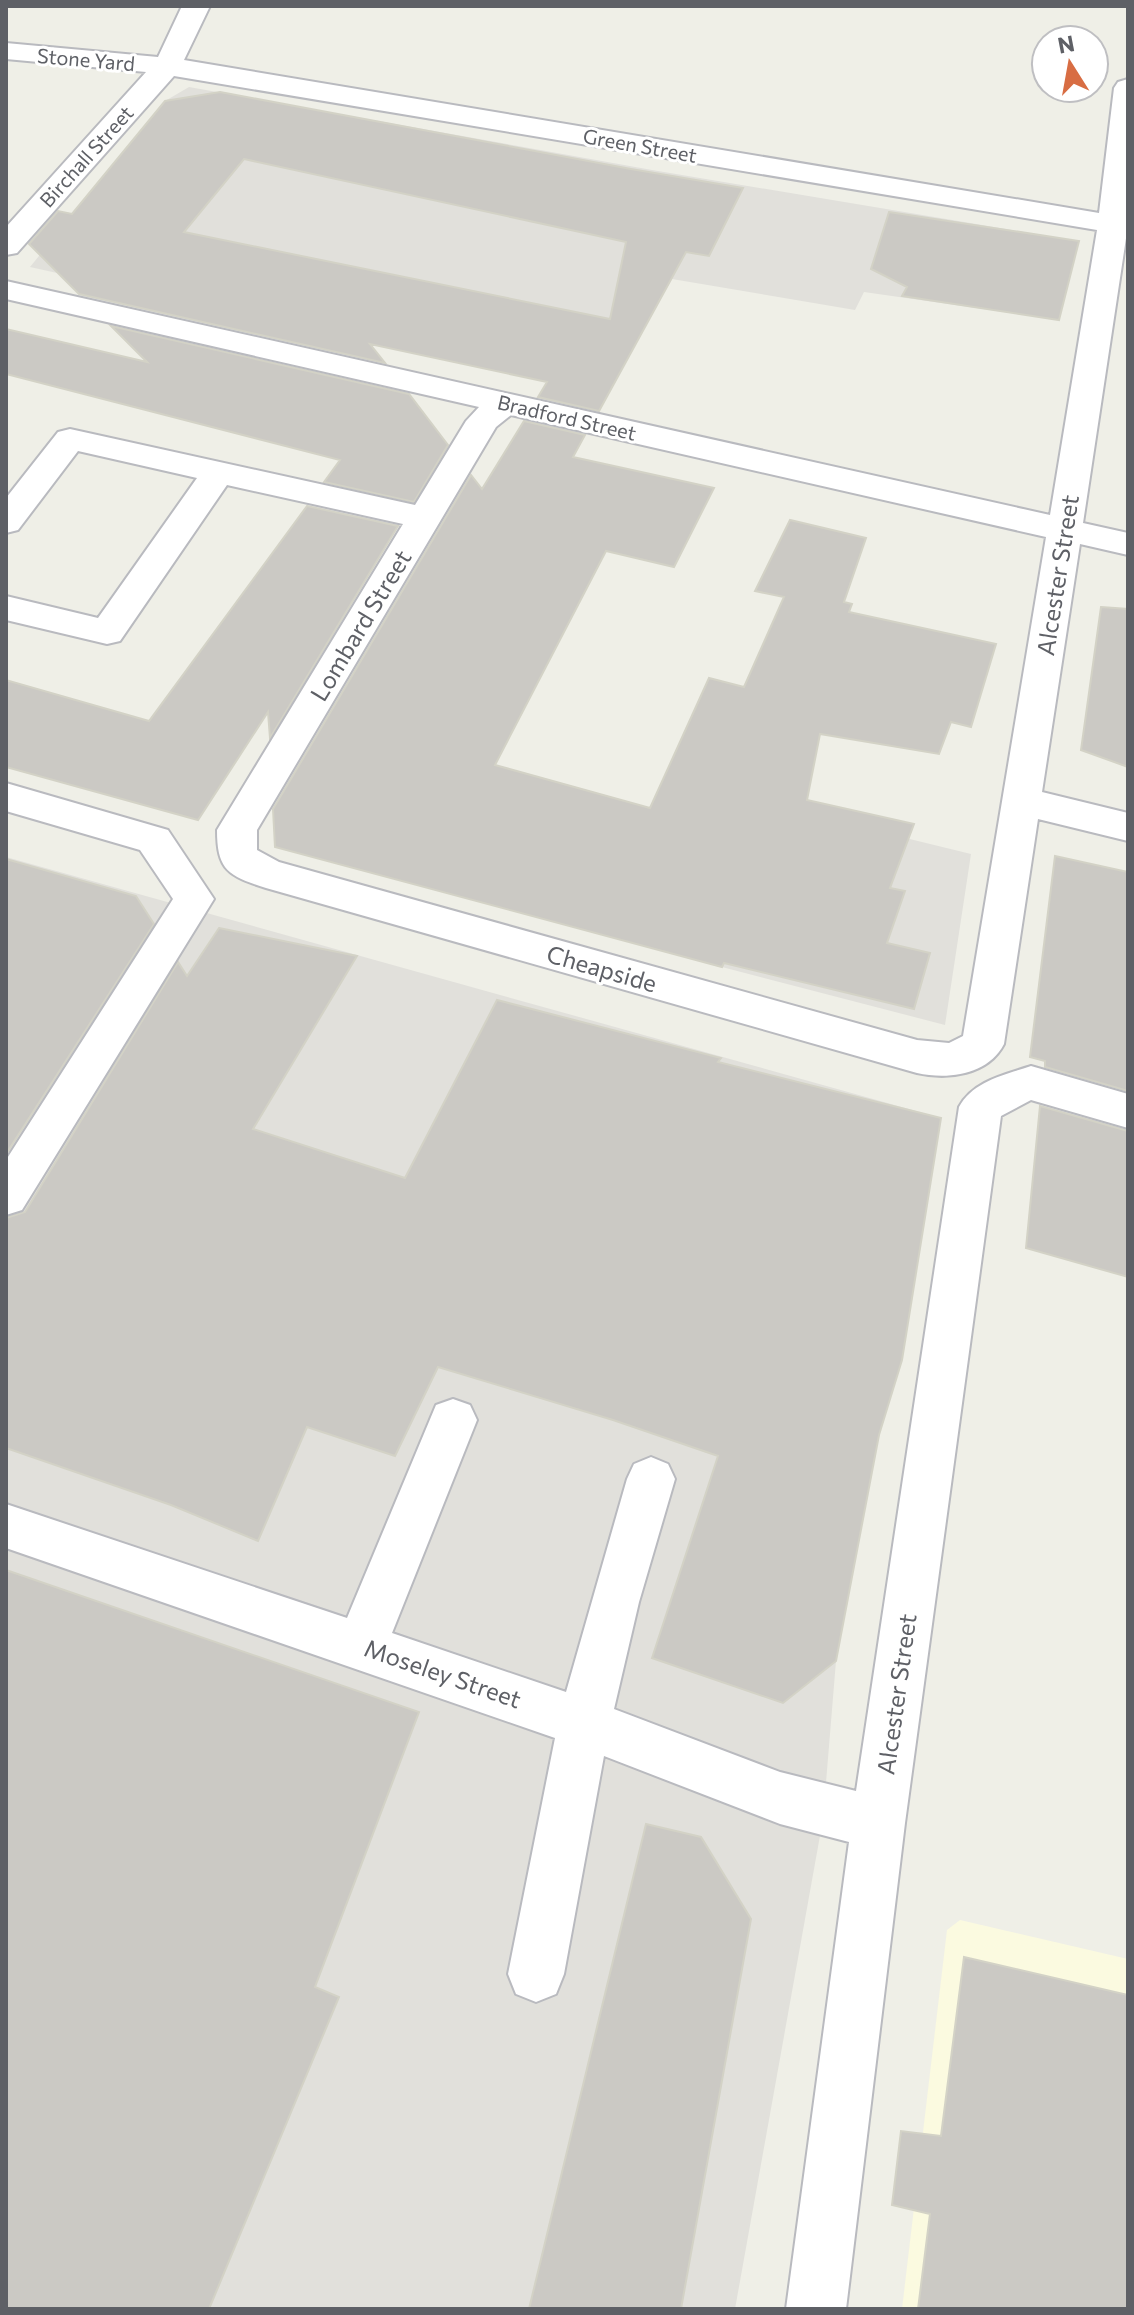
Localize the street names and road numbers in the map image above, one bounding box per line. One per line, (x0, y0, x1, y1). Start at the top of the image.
street label: Stone Yard (36, 43, 136, 75)
street label: Birchall Street (34, 100, 138, 212)
street label: Green Street (581, 123, 699, 167)
street label: Bradford Street (495, 389, 639, 445)
street label: Alcester Street (1030, 492, 1084, 657)
street label: Lombard Street (303, 544, 417, 706)
street label: Cheapside (544, 938, 660, 998)
street label: Alcester Street (870, 1611, 922, 1776)
street label: Moseley Street (361, 1633, 525, 1713)

